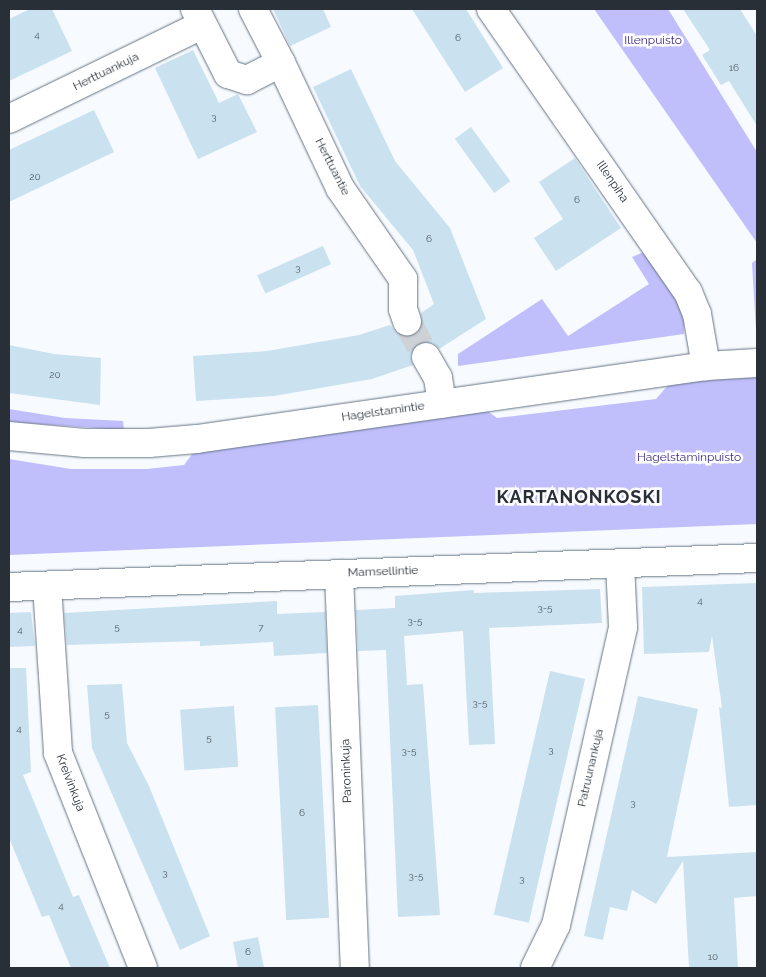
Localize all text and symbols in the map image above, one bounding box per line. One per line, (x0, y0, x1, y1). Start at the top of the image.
house number: 4 (34, 29, 40, 41)
house number: 6 (455, 32, 461, 44)
park label: Illenpuisto (624, 34, 682, 48)
street label: Herttuankuja (71, 50, 141, 94)
house number: 16 (729, 62, 739, 74)
house number: 3 (211, 111, 217, 123)
street label: Herttuantie (311, 136, 353, 198)
street label: Illenpiha (593, 158, 631, 206)
house number: 20 (29, 171, 41, 183)
house number: 6 (574, 194, 580, 206)
house number: 6 (426, 233, 432, 245)
house number: 3 (295, 262, 301, 274)
house number: 20 (49, 369, 61, 381)
street label: Hagelstamintie (341, 399, 425, 425)
park label: Hagelstaminpuisto (637, 451, 741, 465)
district label: KARTANONKOSKI (495, 486, 663, 508)
street label: Mamsellintie (347, 564, 419, 580)
house number: 4 (697, 595, 703, 607)
house number: 3-5 (537, 602, 553, 614)
house number: 3-5 (407, 615, 423, 627)
house number: 5 (114, 621, 120, 633)
house number: 7 (258, 622, 264, 634)
house number: 4 (17, 624, 23, 636)
house number: 3-5 (472, 697, 488, 709)
house number: 5 (104, 708, 110, 720)
house number: 4 (16, 723, 22, 735)
street label: Patruunankuja (575, 728, 607, 808)
house number: 5 (206, 732, 212, 744)
street label: Paroninkuja (339, 739, 355, 803)
house number: 3 (548, 744, 554, 756)
house number: 3-5 (401, 745, 417, 757)
street label: Kreivinkuja (53, 752, 87, 814)
house number: 3 (630, 797, 636, 809)
house number: 6 (299, 807, 305, 819)
house number: 3 (162, 867, 168, 879)
house number: 3-5 (408, 870, 424, 882)
house number: 3 (519, 873, 525, 885)
house number: 4 (58, 900, 64, 912)
house number: 6 (245, 946, 251, 958)
house number: 10 (708, 951, 718, 963)

